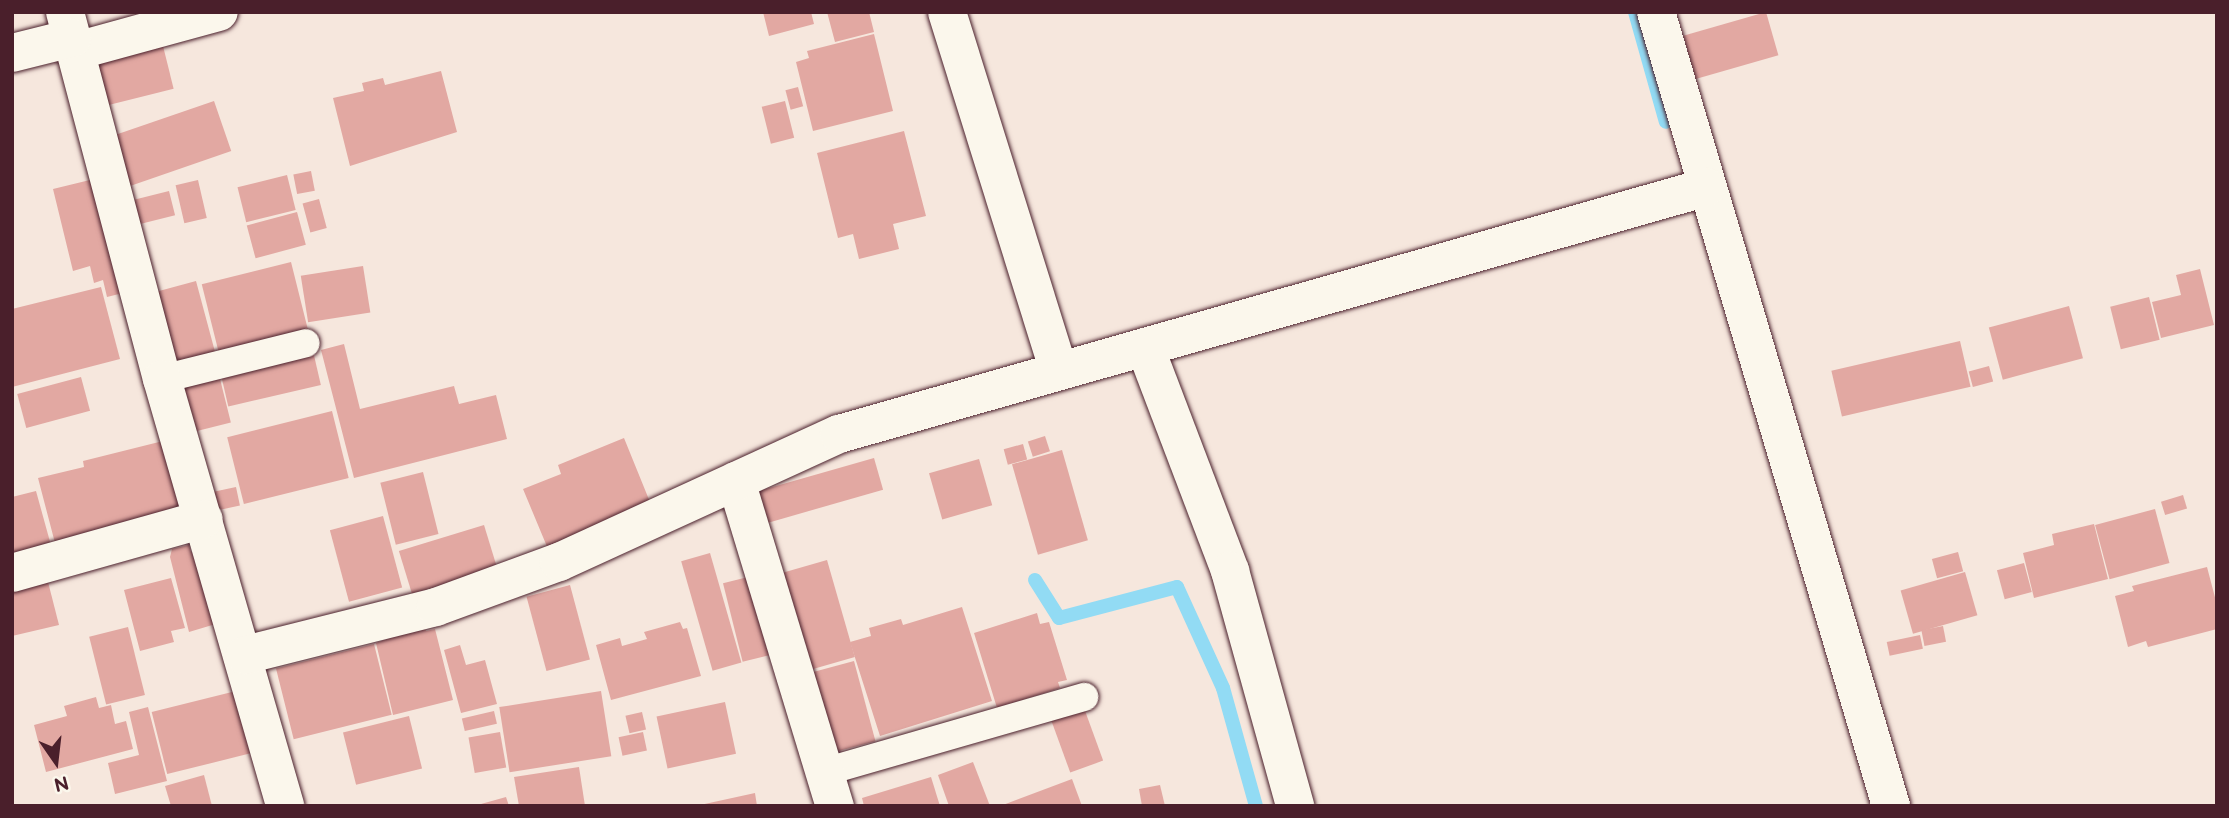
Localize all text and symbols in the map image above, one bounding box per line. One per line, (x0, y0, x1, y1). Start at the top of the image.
north arrow (21, 727, 91, 797)
text: N (51, 770, 71, 796)

